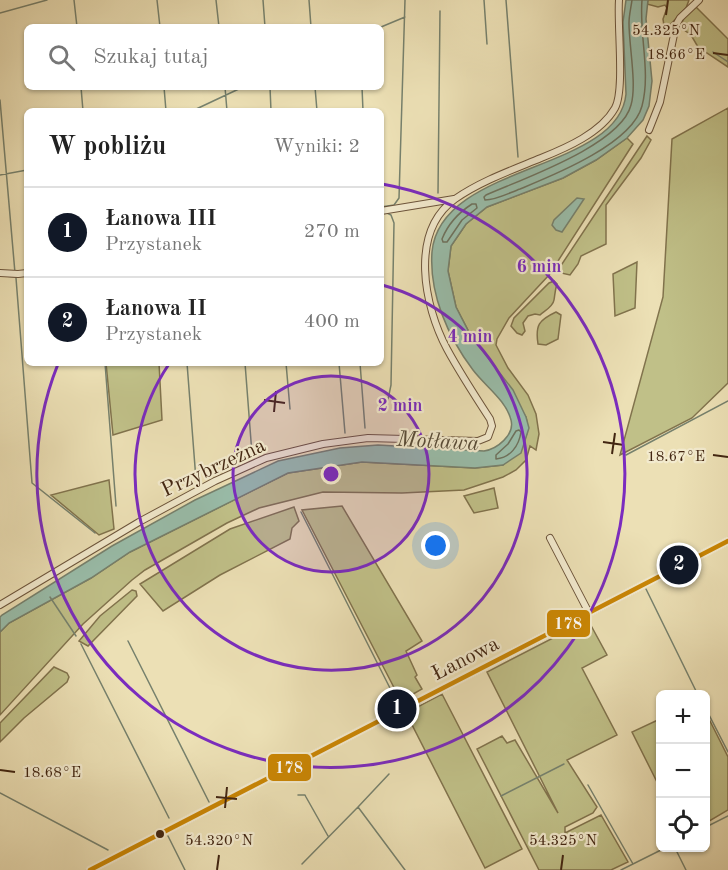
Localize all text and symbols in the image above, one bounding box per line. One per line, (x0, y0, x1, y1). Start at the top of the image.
search box (24, 24, 384, 90)
text: 54.325°N (632, 24, 700, 39)
icon: search (45, 41, 78, 74)
text: Szukaj tutaj (93, 46, 209, 68)
text: 18.66°E (647, 48, 705, 63)
text: W pobliżu (48, 134, 166, 160)
text: Wyniki: 2 (273, 137, 360, 157)
text: Łanowa III (105, 208, 216, 230)
text: 1 (62, 222, 73, 242)
text: 270 m (304, 222, 360, 242)
text: Przystanek (105, 235, 202, 255)
text: 6 min (516, 258, 562, 276)
text: Łanowa II (105, 298, 207, 320)
text: 2 (62, 312, 73, 332)
text: 400 m (304, 312, 360, 332)
text: Przystanek (105, 325, 202, 345)
text: 4 min (447, 328, 493, 346)
text: 2 min (377, 397, 423, 415)
water label: Motława (395, 429, 480, 455)
street label: Przybrzeżna (158, 435, 269, 502)
text: 18.67°E (647, 450, 705, 465)
centre of rings (321, 464, 341, 484)
your location (421, 531, 450, 560)
pin: 2 (660, 542, 698, 588)
line badge: 178 (546, 609, 591, 638)
text: 178 (554, 617, 582, 633)
street label: Łanowa (429, 634, 503, 685)
pin: 1 (378, 686, 416, 732)
map controls (656, 690, 710, 852)
button: + (656, 690, 710, 744)
button: − (656, 744, 710, 798)
line badge: 178 (267, 753, 312, 782)
text: 178 (275, 761, 303, 777)
text: 18.68°E (23, 766, 81, 781)
button: locate (656, 798, 710, 852)
unlabelled marker (154, 828, 166, 840)
text: 54.320°N (185, 834, 253, 849)
text: 54.325°N (529, 834, 597, 849)

